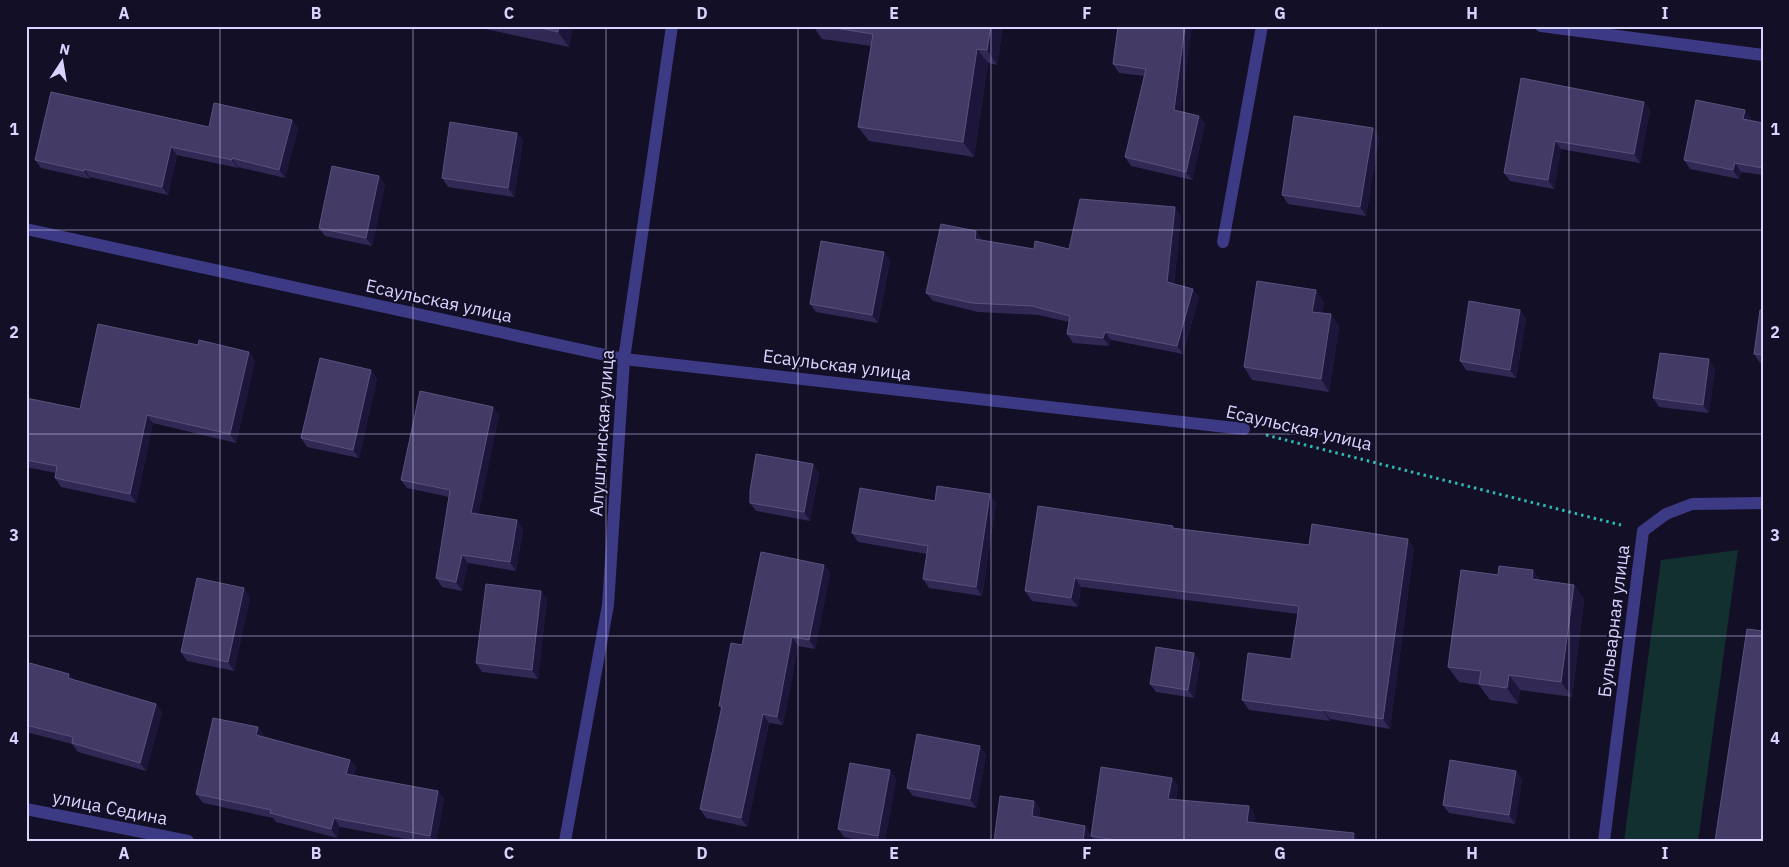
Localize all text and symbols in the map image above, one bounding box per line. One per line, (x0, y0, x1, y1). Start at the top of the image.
text: A (119, 3, 130, 23)
text: B (311, 3, 322, 23)
text: C (504, 3, 514, 23)
text: D (696, 3, 708, 23)
text: E (889, 3, 899, 23)
text: F (1082, 3, 1092, 23)
text: G (1274, 3, 1286, 23)
text: H (1466, 3, 1478, 23)
text: I (1662, 3, 1669, 23)
north arrow (38, 38, 88, 88)
text: N (58, 39, 72, 59)
text: 1 (9, 119, 19, 139)
text: 1 (1770, 119, 1780, 139)
street label: Есаульская улица (364, 274, 515, 327)
text: 2 (9, 322, 19, 342)
text: 2 (1770, 322, 1780, 342)
street label: Есаульская улица (762, 344, 913, 385)
street label: Алуштинская улица (584, 348, 619, 517)
street label: Есаульская улица (1224, 400, 1375, 456)
text: 3 (9, 525, 19, 545)
text: 3 (1770, 525, 1780, 545)
street label: Бульварная улица (1593, 543, 1634, 698)
text: 4 (9, 728, 19, 748)
text: 4 (1770, 728, 1780, 748)
street label: улица Седина (51, 785, 170, 830)
text: A (119, 843, 130, 863)
text: B (311, 843, 322, 863)
text: C (504, 843, 514, 863)
text: D (696, 843, 708, 863)
text: E (889, 843, 899, 863)
text: F (1082, 843, 1092, 863)
text: G (1274, 843, 1286, 863)
text: H (1466, 843, 1478, 863)
text: I (1662, 843, 1669, 863)

